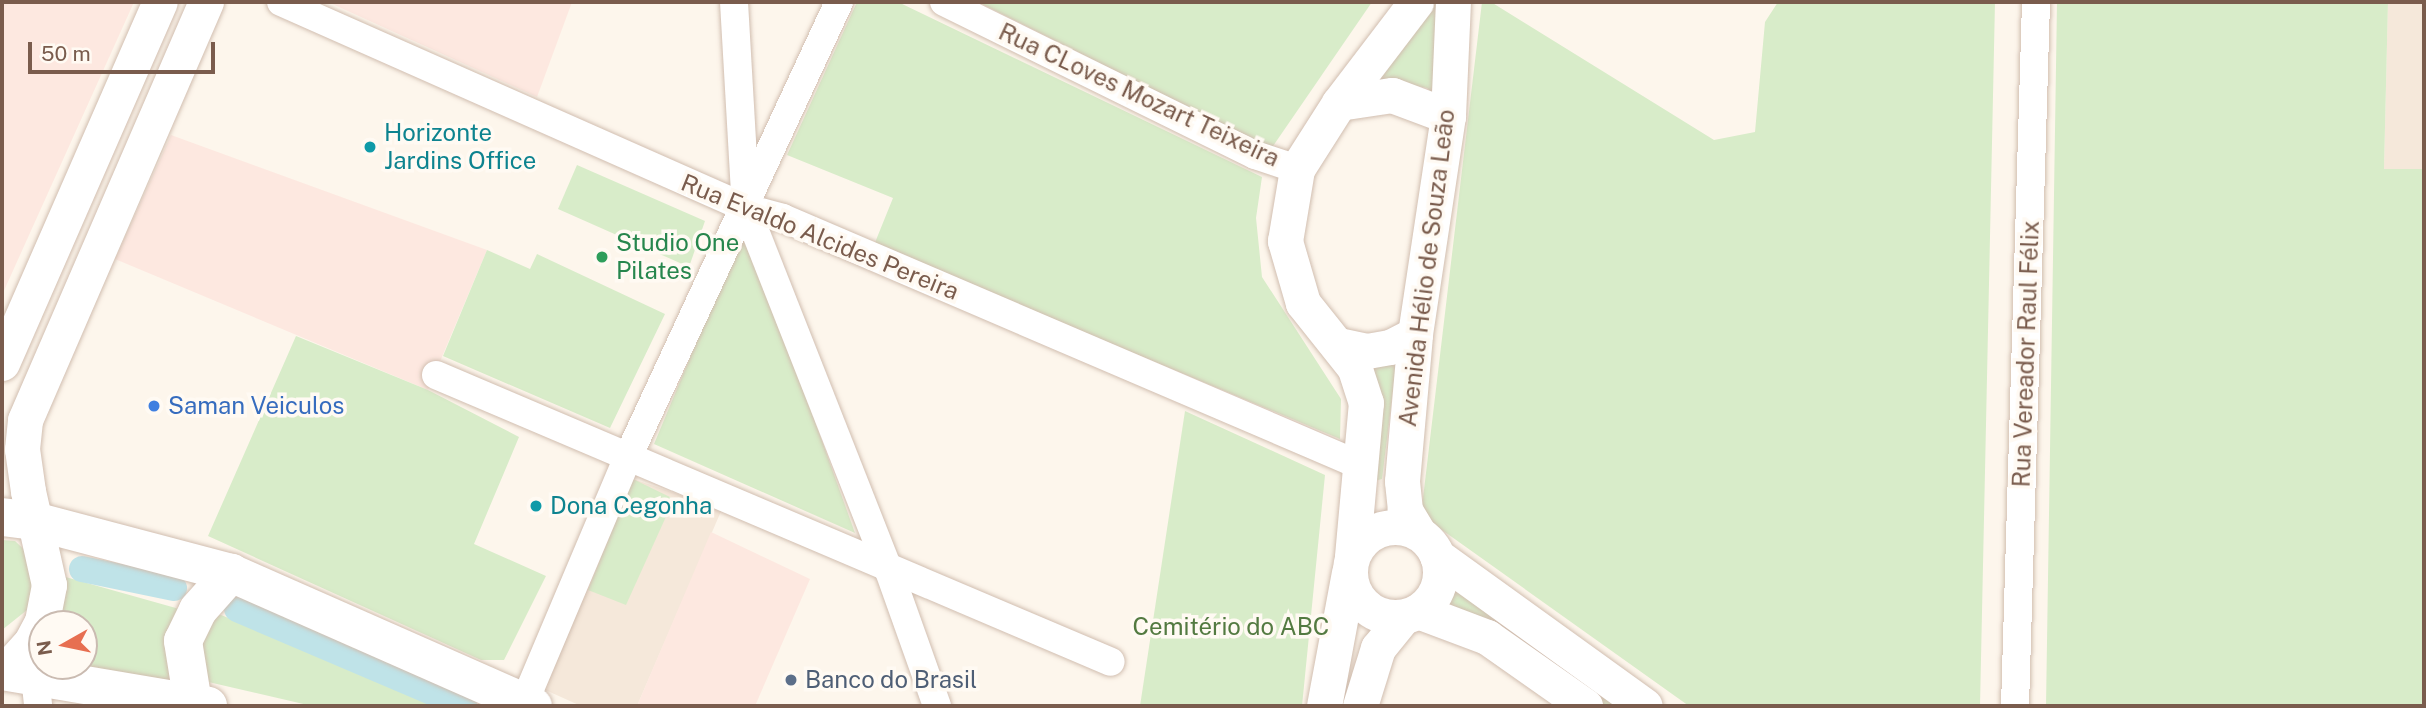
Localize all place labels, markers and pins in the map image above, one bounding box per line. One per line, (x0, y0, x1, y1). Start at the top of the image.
place label: Horizonte Jardins Office (384, 119, 536, 175)
marker: Horizonte Jardins Office (362, 139, 378, 155)
place label: Studio One Pilates (616, 229, 739, 285)
marker: Studio One Pilates (594, 249, 610, 265)
place label: Saman Veiculos (168, 392, 345, 420)
marker: Saman Veiculos (146, 398, 162, 414)
place label: Dona Cegonha (550, 492, 712, 520)
marker: Dona Cegonha (528, 498, 544, 514)
place label: Banco do Brasil (805, 666, 978, 694)
marker: Banco do Brasil (783, 672, 799, 688)

